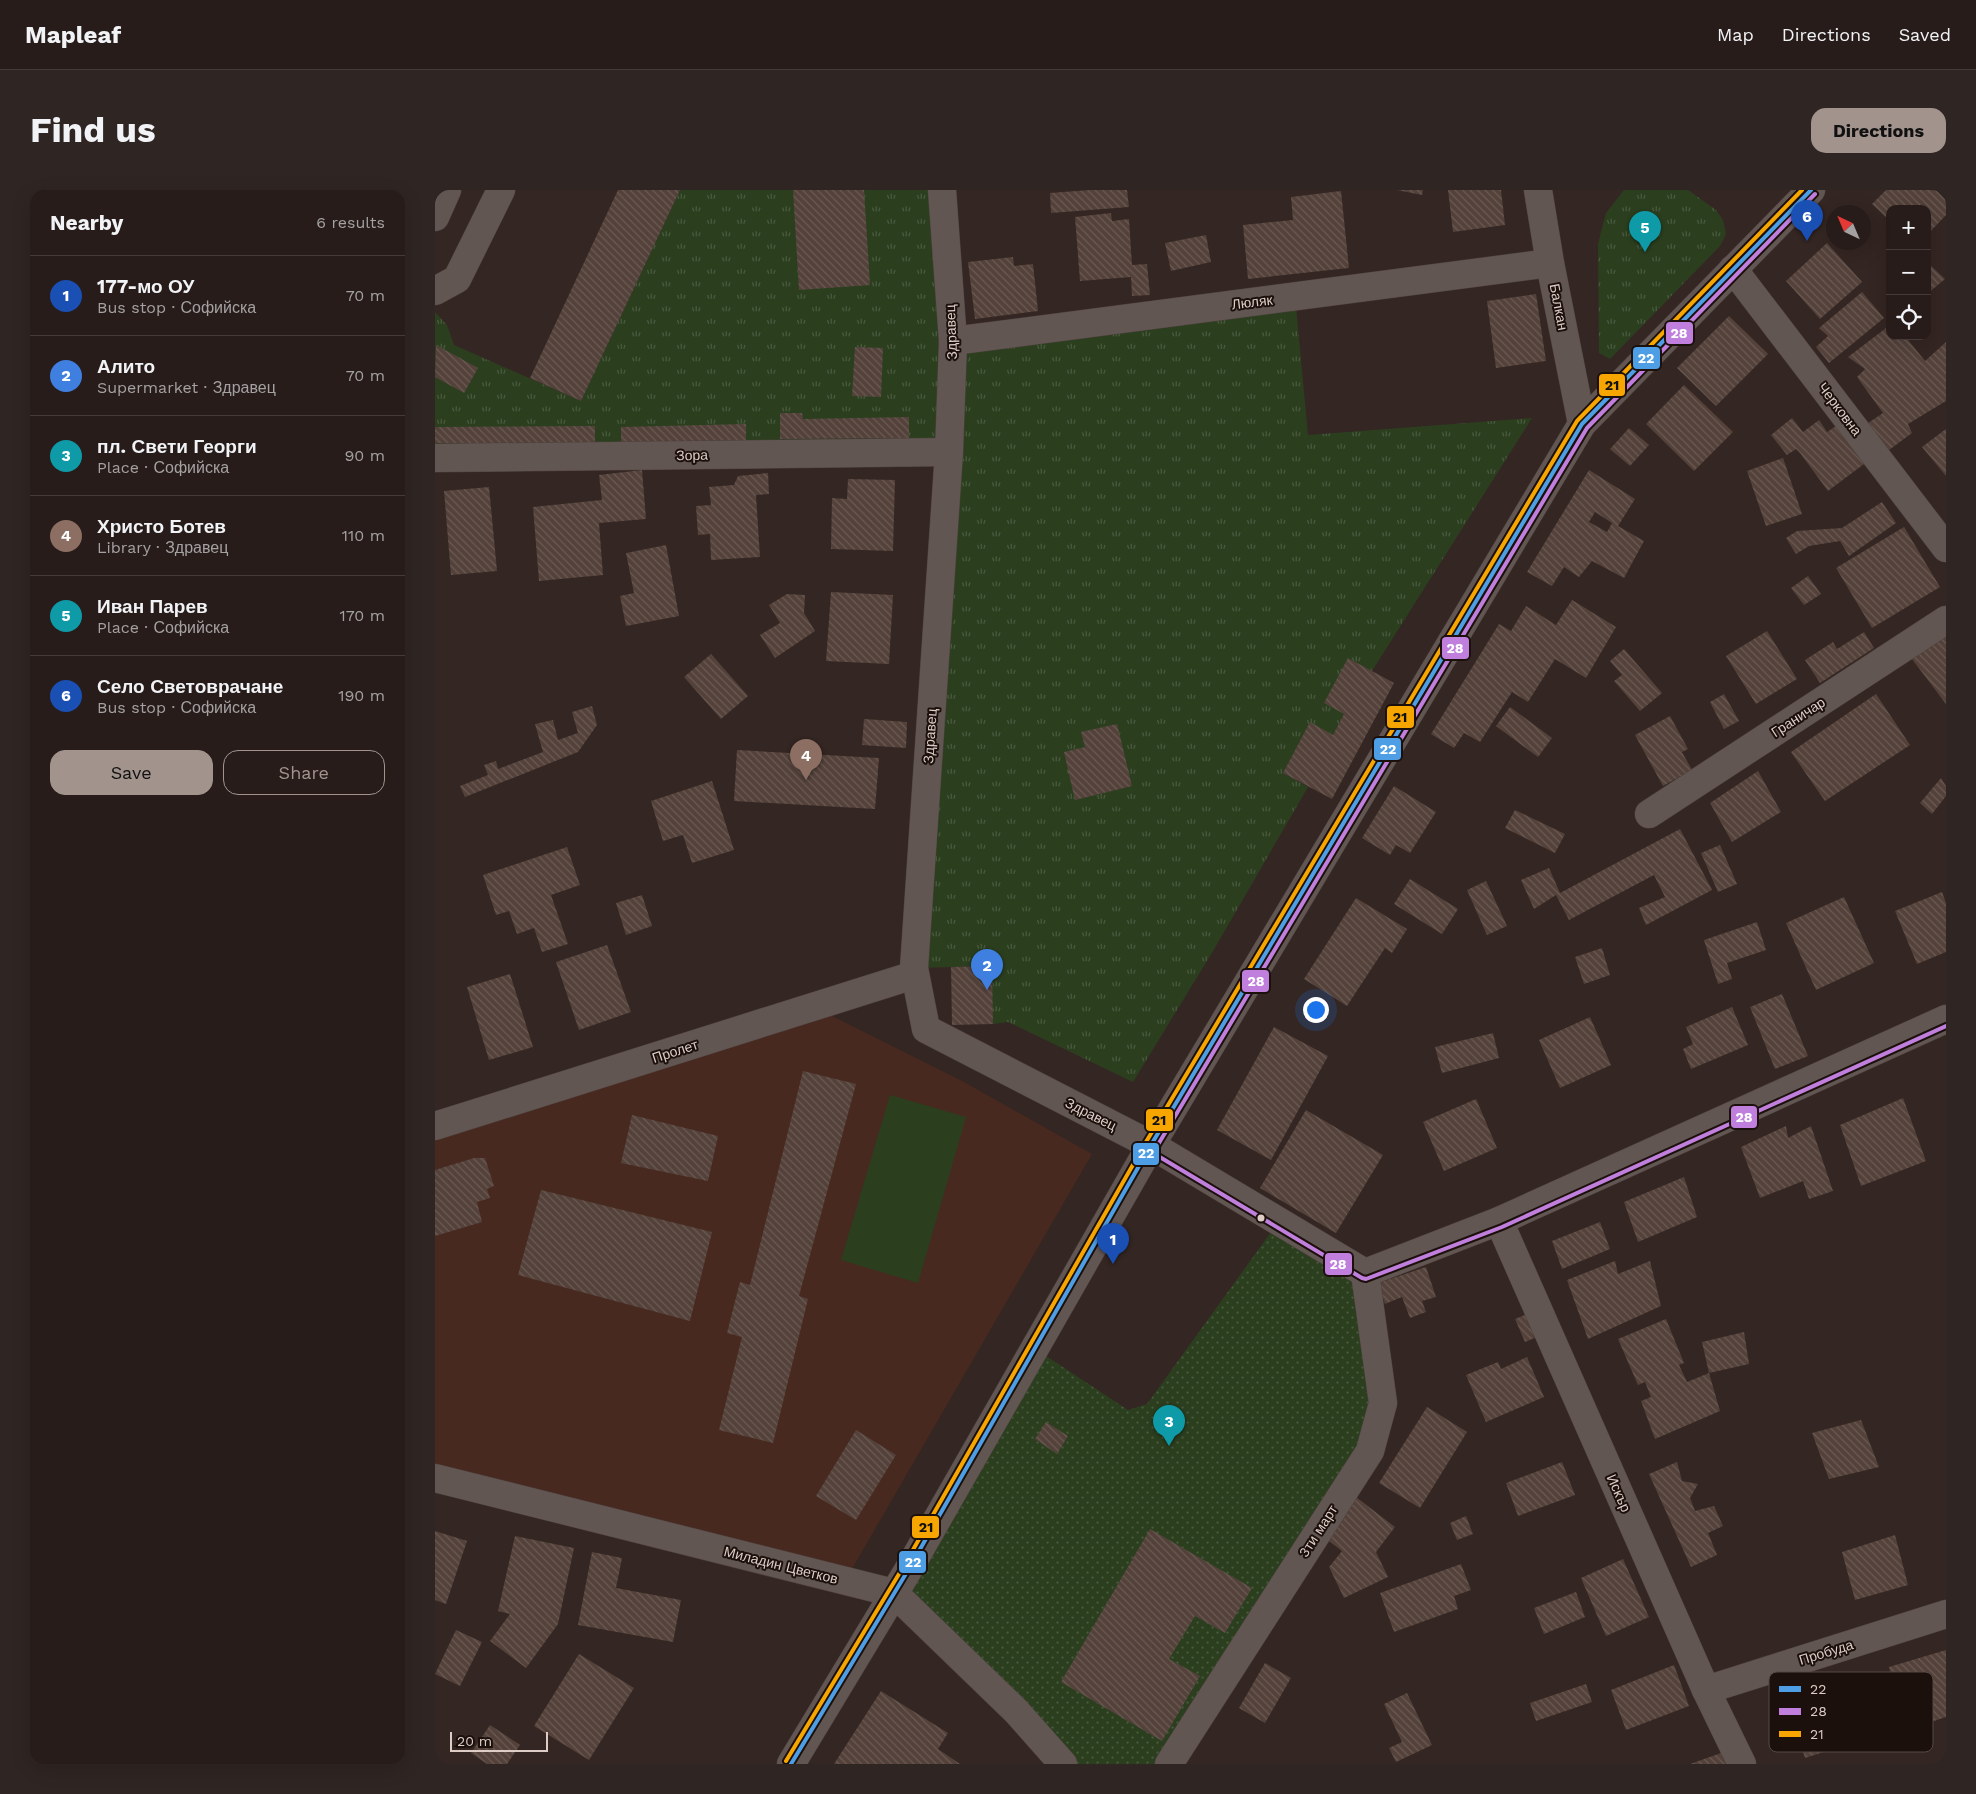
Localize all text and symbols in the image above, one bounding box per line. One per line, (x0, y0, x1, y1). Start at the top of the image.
text: Mapleaf (25, 21, 121, 49)
text: Map (1717, 24, 1754, 45)
text: Directions (1782, 24, 1871, 45)
text: Saved (1899, 24, 1951, 45)
button: Directions (1811, 108, 1946, 153)
text: Find us (30, 109, 156, 151)
pin: 6 (1791, 200, 1823, 241)
north arrow (1826, 205, 1871, 250)
map controls (1886, 205, 1931, 340)
button: + (1886, 205, 1931, 250)
text: Nearby (50, 210, 123, 235)
pin: 5 (1629, 211, 1661, 252)
text: 6 results (316, 213, 385, 232)
button: − (1886, 250, 1931, 295)
text: 177-мо ОУ (97, 275, 194, 298)
street label: Балкан (1547, 282, 1571, 332)
text: 1 (63, 286, 69, 305)
text: 70 m (346, 286, 385, 305)
street label: Люляк (1231, 291, 1274, 312)
button: locate (1886, 295, 1931, 340)
text: Bus stop · Софийска (97, 298, 256, 317)
street label: Здравец (942, 304, 960, 360)
line badge: 28 (1665, 321, 1694, 345)
text: 28 (1670, 325, 1688, 341)
line badge: 22 (1632, 346, 1661, 370)
text: 22 (1638, 350, 1654, 366)
text: Алито (97, 355, 155, 378)
text: 2 (61, 366, 71, 385)
text: 70 m (346, 366, 385, 385)
line badge: 21 (1598, 373, 1626, 397)
text: 21 (1605, 377, 1619, 393)
text: Supermarket · Здравец (97, 378, 276, 397)
street label: Черковна (1815, 379, 1865, 439)
text: пл. Свети Георги (97, 435, 257, 458)
text: 3 (61, 446, 71, 465)
text: 90 m (344, 446, 385, 465)
street label: Зора (676, 447, 708, 463)
text: Place · Софийска (97, 458, 229, 477)
text: Христо Ботев (97, 515, 226, 538)
text: 4 (61, 526, 71, 545)
text: 110 m (342, 526, 385, 545)
text: Library · Здравец (97, 538, 228, 557)
text: Иван Парев (97, 595, 208, 618)
text: 5 (61, 606, 71, 625)
text: 170 m (339, 606, 385, 625)
text: Place · Софийска (97, 618, 229, 637)
line badge: 28 (1441, 636, 1470, 660)
text: 28 (1446, 640, 1464, 656)
text: Село Световрачане (97, 675, 283, 698)
text: 6 (61, 686, 71, 705)
text: 190 m (338, 686, 385, 705)
street label: Граничар (1768, 694, 1828, 740)
text: Bus stop · Софийска (97, 698, 256, 717)
line badge: 21 (1386, 705, 1415, 729)
street label: Здравец (920, 708, 940, 764)
text: 21 (1393, 709, 1407, 725)
line badge: 22 (1373, 737, 1402, 761)
pin: 4 (790, 739, 822, 780)
text: 22 (1380, 741, 1396, 757)
button: Save (50, 750, 213, 795)
button: Share (223, 750, 385, 795)
pin: 2 (971, 949, 1003, 990)
line badge: 28 (1241, 969, 1270, 993)
text: 28 (1247, 973, 1265, 989)
your location (1303, 997, 1329, 1023)
street label: Пролет (650, 1036, 700, 1066)
street label: Здравец (1063, 1094, 1119, 1134)
line badge: 28 (1730, 1105, 1758, 1129)
line badge: 21 (1145, 1108, 1174, 1132)
text: 28 (1735, 1109, 1753, 1125)
text: 21 (1152, 1112, 1166, 1128)
line badge: 22 (1132, 1142, 1160, 1166)
text: 22 (1138, 1145, 1154, 1161)
unlabelled marker (1256, 1213, 1266, 1223)
pin: 1 (1097, 1223, 1129, 1264)
line badge: 28 (1324, 1252, 1353, 1276)
text: 28 (1329, 1256, 1347, 1272)
pin: 3 (1153, 1405, 1185, 1446)
street label: Искър (1604, 1472, 1634, 1515)
street label: 3ти март (1295, 1502, 1341, 1560)
line badge: 21 (911, 1515, 940, 1539)
text: 21 (919, 1519, 933, 1535)
street label: Миладин Цветков (722, 1543, 840, 1587)
line badge: 22 (898, 1550, 927, 1574)
text: 22 (905, 1554, 921, 1570)
street label: Пробуда (1797, 1636, 1855, 1668)
legend (1769, 1672, 1933, 1752)
text: 22 (1810, 1681, 1826, 1697)
text: 28 (1810, 1703, 1827, 1719)
text: 21 (1810, 1726, 1824, 1742)
scale bar (450, 1729, 547, 1752)
text: 20 m (457, 1733, 492, 1749)

